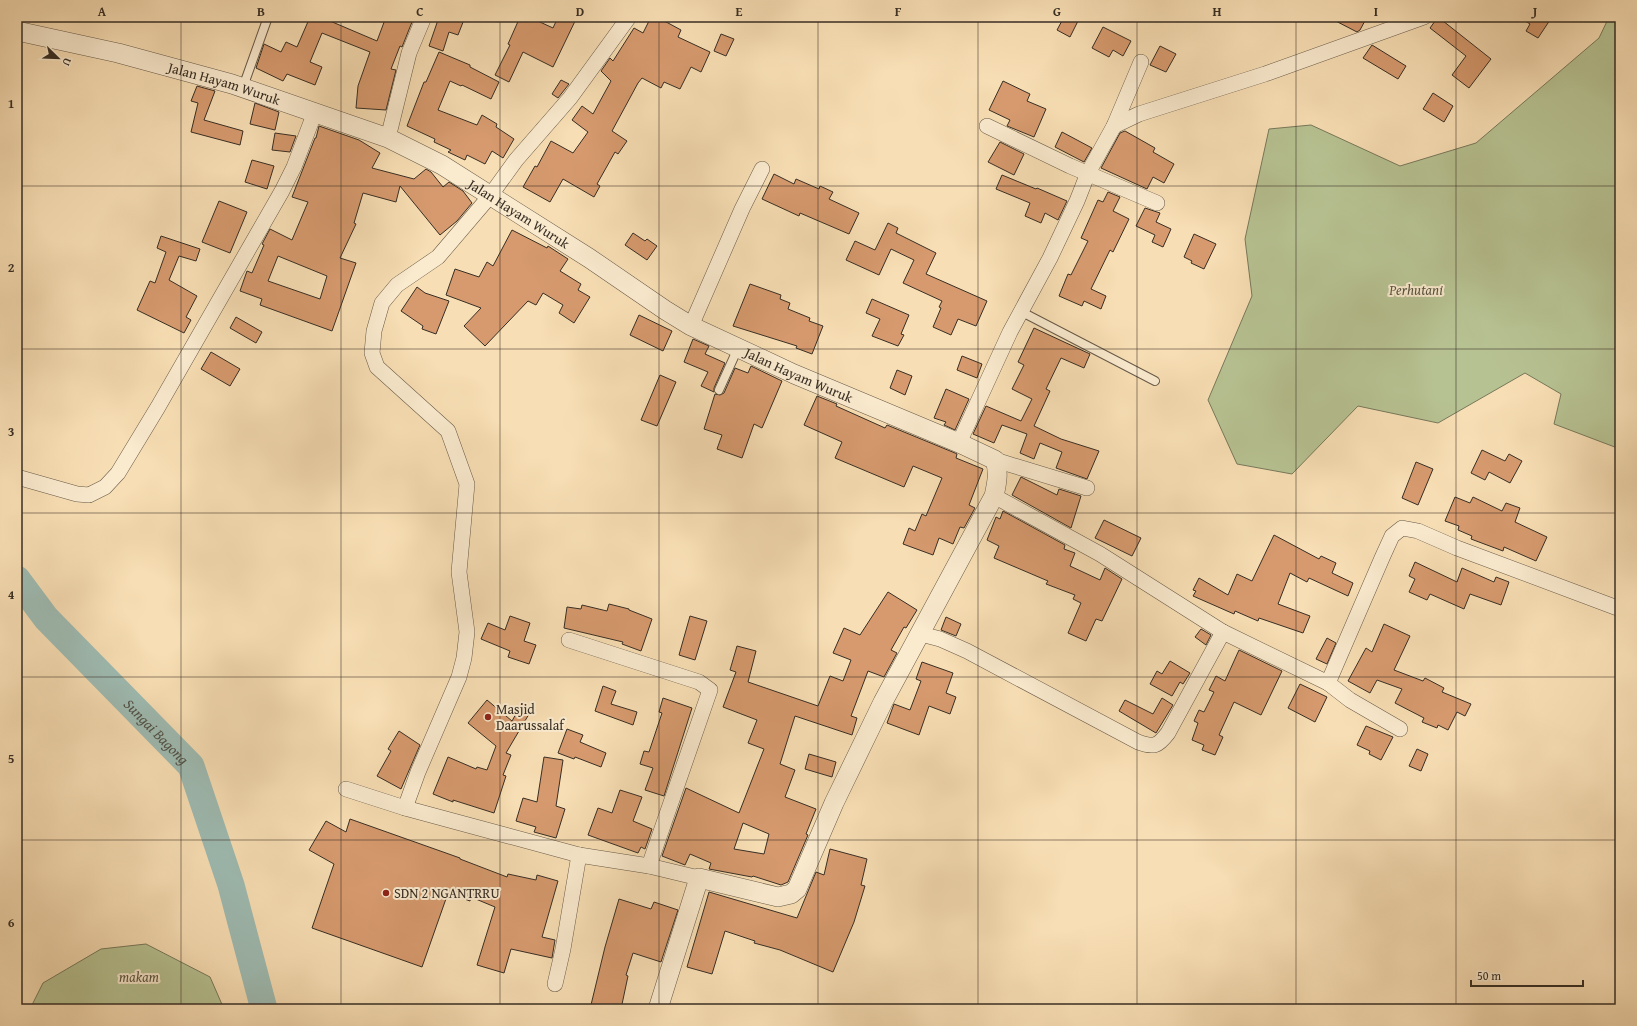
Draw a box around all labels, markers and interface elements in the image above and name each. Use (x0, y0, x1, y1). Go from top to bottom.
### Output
text: A (98, 2, 107, 21)
text: B (257, 2, 265, 21)
text: C (416, 2, 424, 21)
text: D (576, 2, 584, 21)
text: E (736, 2, 743, 21)
text: F (895, 2, 902, 21)
text: G (1053, 2, 1061, 21)
text: H (1212, 2, 1222, 21)
text: I (1374, 2, 1378, 21)
text: J (1531, 2, 1538, 21)
north arrow (38, 38, 78, 78)
text: U (58, 55, 76, 69)
street label: Jalan Hayam Wuruk (164, 57, 284, 110)
text: 1 (8, 94, 14, 113)
street label: Jalan Hayam Wuruk (463, 173, 574, 254)
text: 2 (8, 258, 15, 277)
park label: Perhutani (1388, 280, 1443, 300)
street label: Jalan Hayam Wuruk (740, 342, 857, 408)
text: 3 (8, 422, 14, 441)
text: 4 (8, 585, 15, 604)
water label: Sungai Bagong (120, 693, 194, 769)
place label: Masjid Daarussalaf (496, 699, 565, 735)
marker: Masjid Daarussalaf (483, 712, 493, 722)
text: 5 (8, 749, 15, 768)
place label: SDN 2 NGANTRRU (394, 883, 500, 903)
marker: SDN 2 NGANTRRU (381, 888, 391, 898)
text: 6 (8, 913, 15, 932)
scale bar (1471, 962, 1583, 988)
park label: makam (119, 967, 159, 987)
text: 50 m (1477, 967, 1501, 984)

